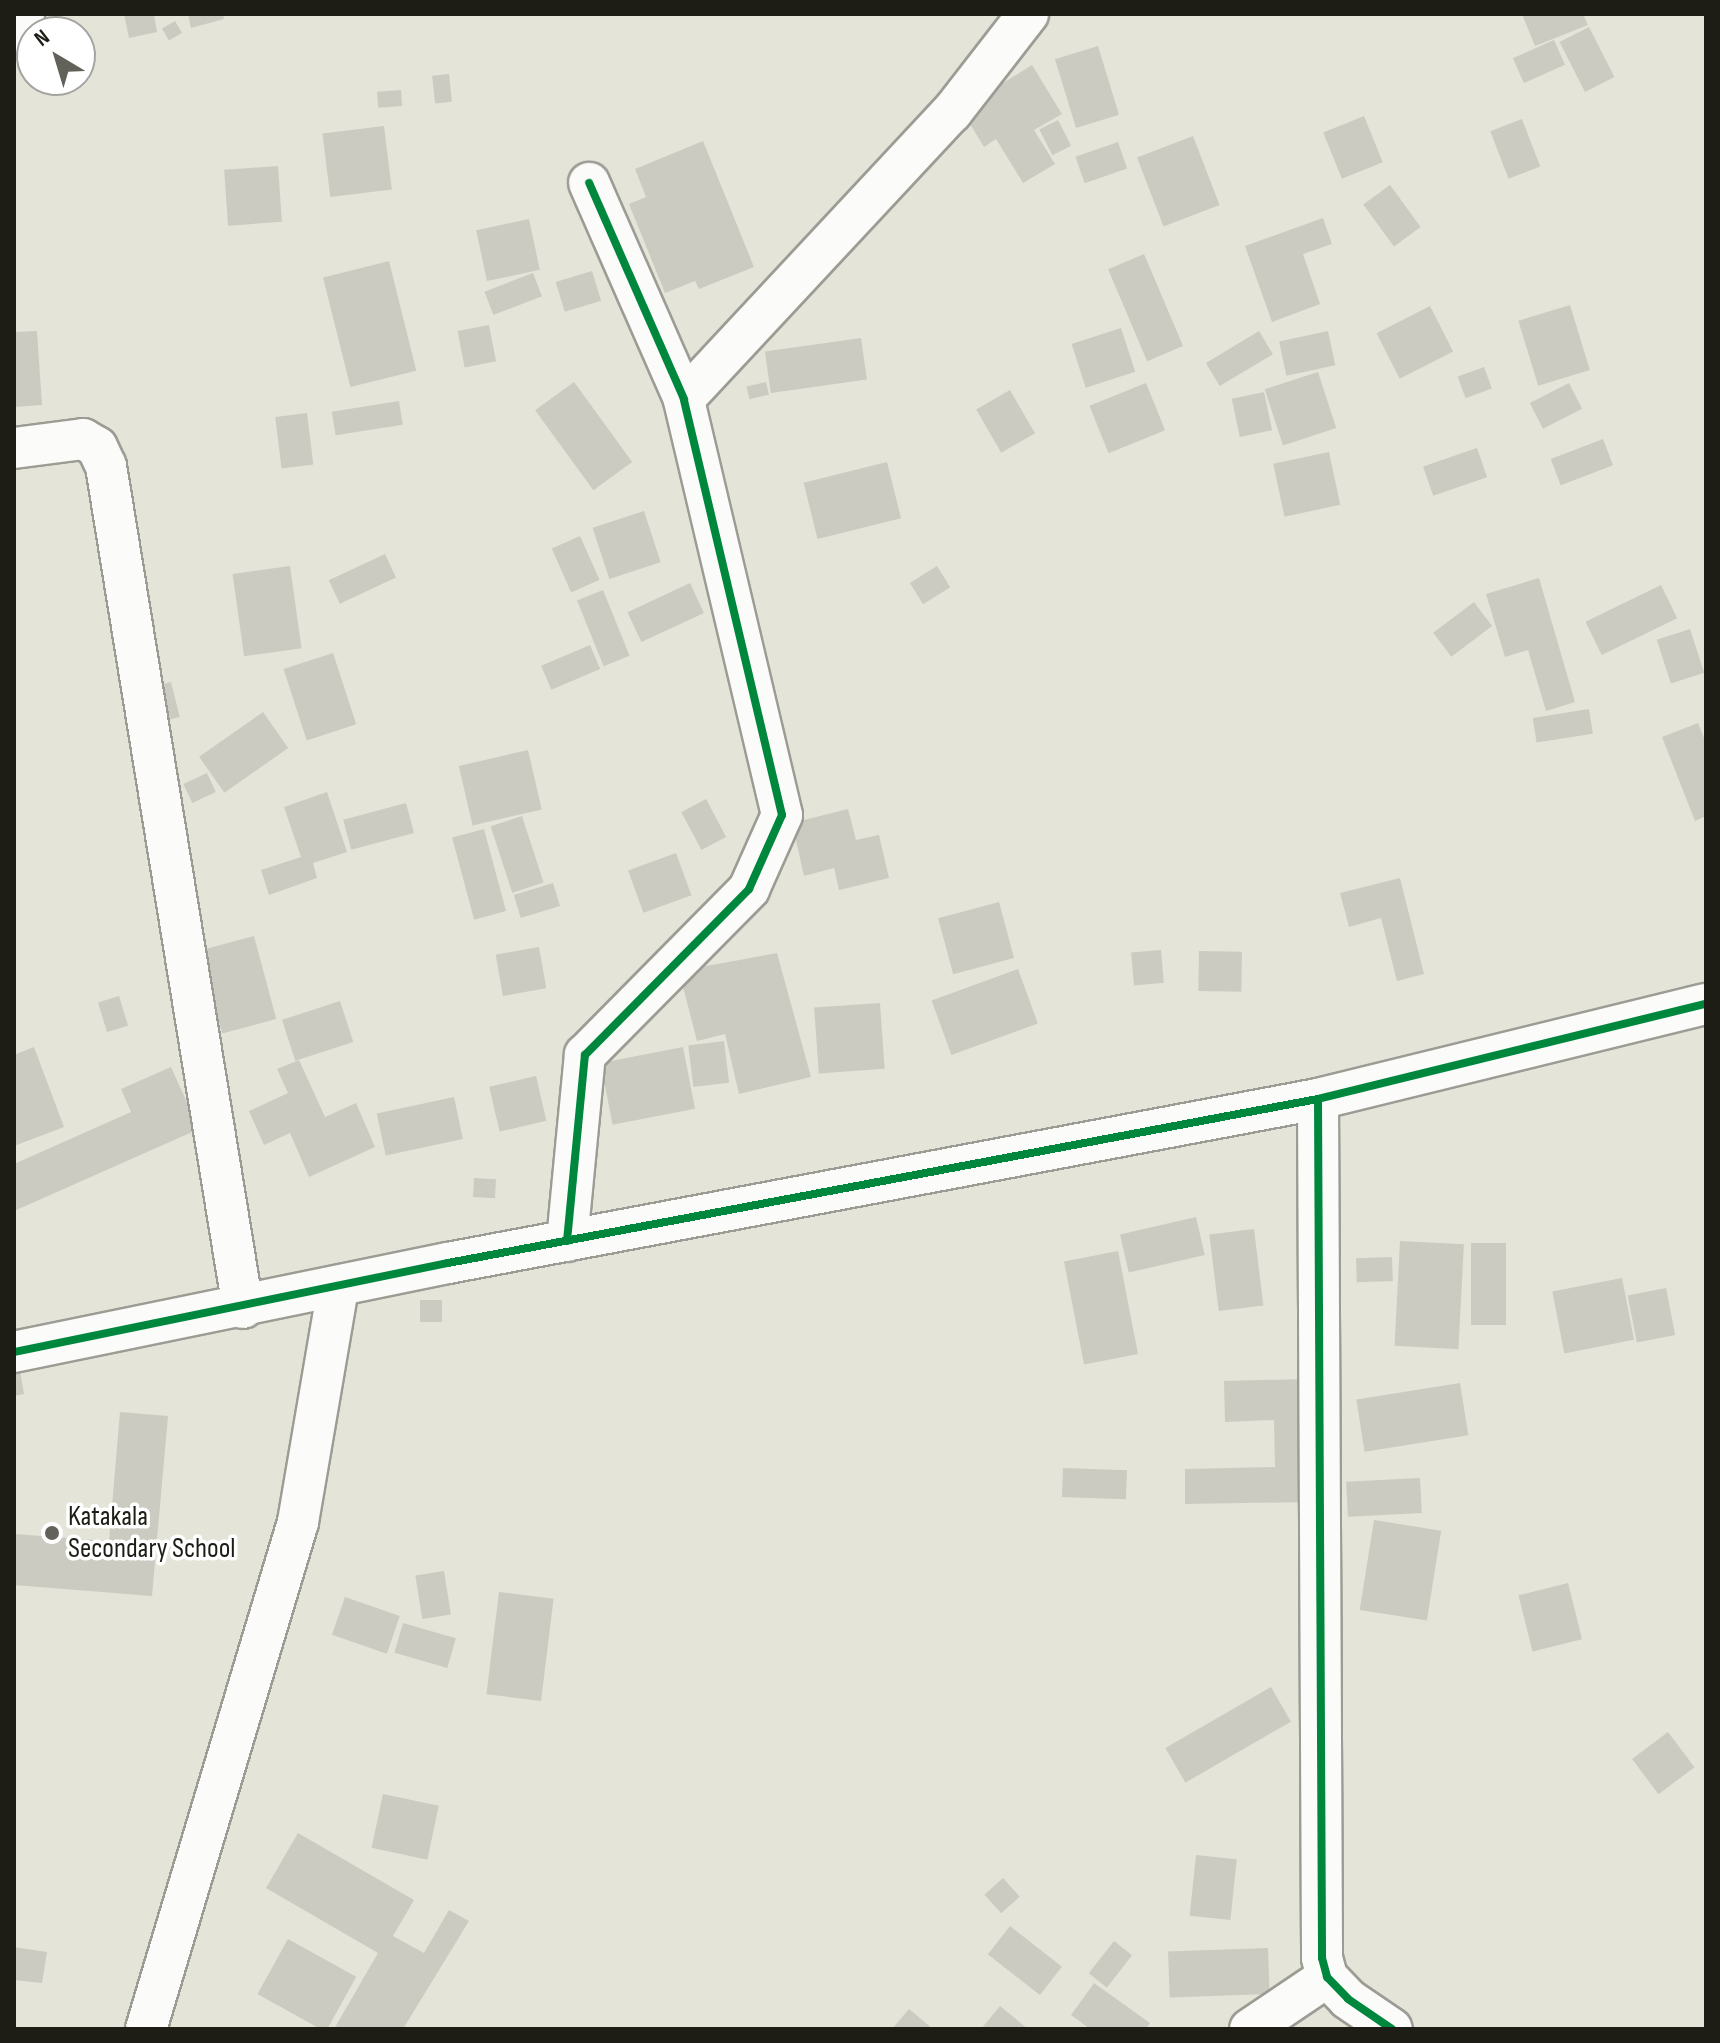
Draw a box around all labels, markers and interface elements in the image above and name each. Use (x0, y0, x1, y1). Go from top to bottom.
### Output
north arrow (16, 16, 96, 96)
text: N (29, 24, 55, 53)
place label: Katakala Secondary School (68, 1500, 236, 1566)
marker: Katakala Secondary School (43, 1524, 61, 1542)

